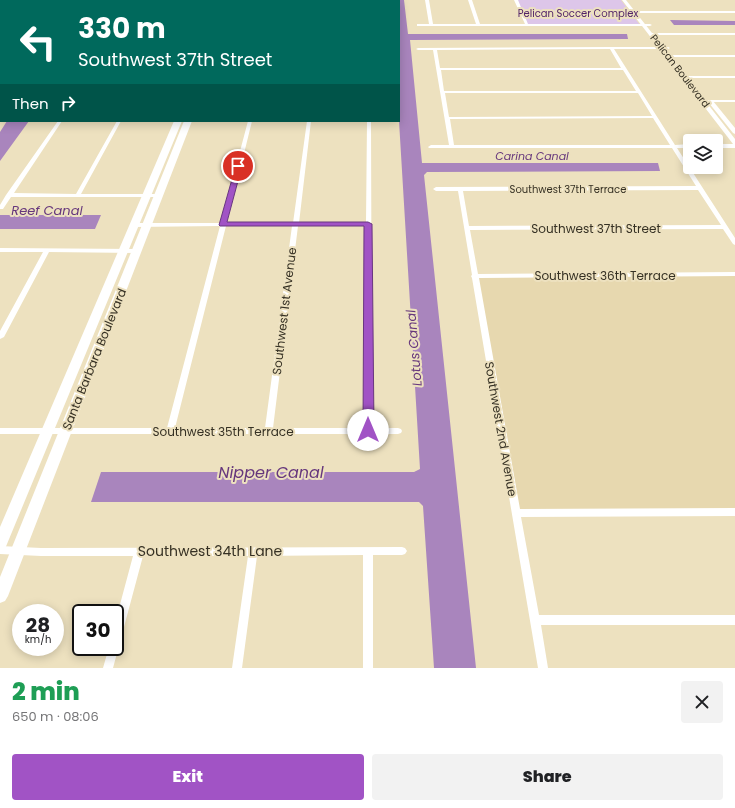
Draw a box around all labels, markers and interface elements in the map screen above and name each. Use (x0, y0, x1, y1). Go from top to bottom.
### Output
park label: Pelican Soccer Complex (518, 6, 638, 21)
text: 330 m (78, 9, 166, 48)
icon: left (12, 16, 64, 68)
street label: Pelican Boulevard (647, 31, 713, 111)
text: Southwest 37th Street (78, 47, 272, 72)
icon: right (57, 92, 79, 114)
text: Then (12, 93, 49, 114)
map controls (683, 134, 723, 174)
button: layers (683, 134, 723, 174)
water label: Carina Canal (495, 148, 569, 164)
pin (221, 149, 255, 183)
icon: arrive (227, 155, 249, 177)
street label: Southwest 37th Terrace (510, 182, 626, 197)
water label: Reef Canal (11, 201, 83, 220)
street label: Southwest 37th Street (531, 220, 661, 237)
street label: Southwest 1st Avenue (268, 246, 300, 376)
street label: Southwest 36th Terrace (534, 267, 676, 284)
street label: Santa Barbara Boulevard (58, 286, 130, 432)
water label: Lotus Canal (401, 308, 427, 387)
street label: Southwest 2nd Avenue (481, 360, 521, 498)
position arrow (347, 409, 389, 451)
street label: Southwest 35th Terrace (152, 423, 294, 440)
water label: Nipper Canal (218, 461, 324, 484)
street label: Southwest 34th Lane (138, 541, 283, 561)
speed limit sign: 30 (72, 604, 124, 656)
text: 28 (26, 611, 50, 639)
text: km/h (25, 632, 51, 647)
text: 2 min (12, 675, 80, 708)
button: close (681, 681, 723, 723)
text: 650 m · 08:06 (12, 707, 99, 726)
button: Exit (12, 754, 364, 800)
button: Share (372, 754, 723, 800)

